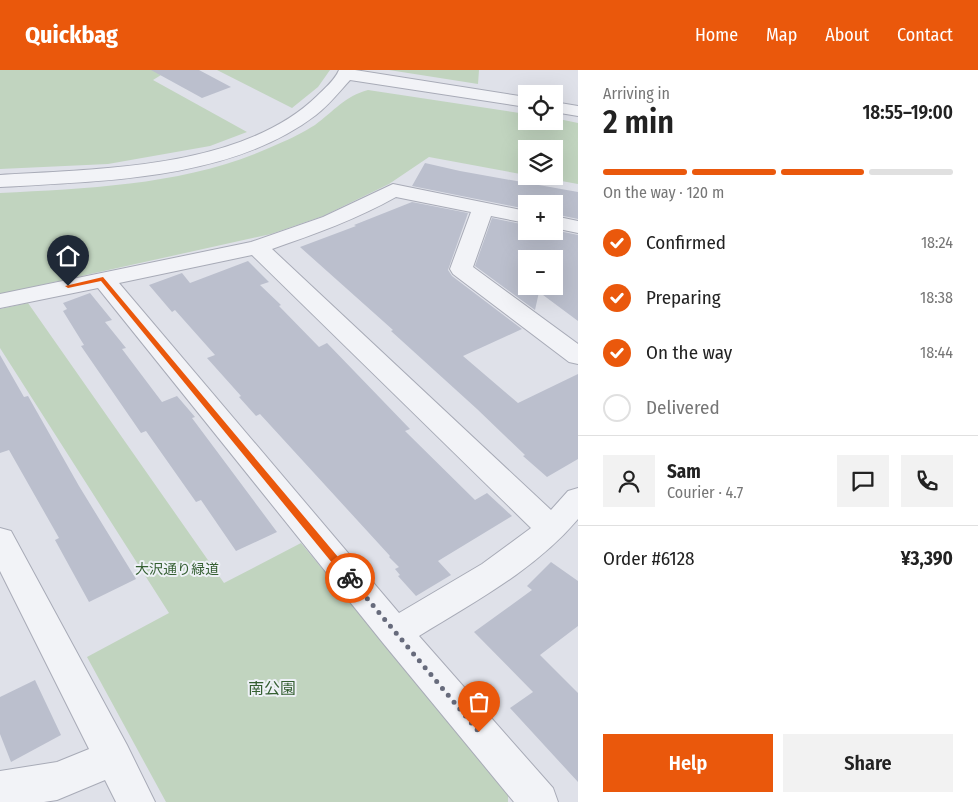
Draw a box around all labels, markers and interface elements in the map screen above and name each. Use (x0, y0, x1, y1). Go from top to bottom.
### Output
text: Quickbag (25, 21, 118, 49)
text: Home (695, 24, 738, 46)
text: Map (766, 24, 797, 46)
text: About (825, 24, 869, 46)
text: Contact (897, 24, 953, 46)
text: Arriving in (603, 84, 670, 103)
map controls (518, 85, 563, 295)
button: locate (518, 85, 563, 130)
text: 18:55–19:00 (862, 101, 953, 124)
text: 2 min (603, 103, 674, 141)
button: layers (518, 140, 563, 185)
text: On the way · 120 m (603, 183, 724, 202)
button: + (518, 195, 563, 240)
icon: check (603, 229, 631, 257)
text: Confirmed (646, 231, 726, 254)
text: 18:24 (921, 233, 953, 252)
pin (47, 235, 89, 286)
icon: home (54, 242, 82, 270)
button: − (518, 250, 563, 295)
icon: check (603, 284, 631, 312)
text: Preparing (646, 286, 721, 309)
text: 18:38 (920, 288, 953, 307)
icon: check (603, 339, 631, 367)
text: On the way (646, 341, 732, 364)
text: 18:44 (920, 343, 953, 362)
text: Delivered (646, 396, 720, 419)
button: person (603, 455, 655, 507)
button: chat (837, 455, 889, 507)
button: phone (901, 455, 953, 507)
text: Sam (667, 460, 701, 483)
text: Courier · 4.7 (667, 483, 743, 502)
text: Order #6128 (603, 547, 695, 570)
text: ¥3,390 (901, 547, 953, 570)
courier (325, 553, 375, 603)
park label: 大沢通り緑道 (135, 561, 219, 578)
icon: bike (336, 564, 364, 592)
park label: 南公園 (248, 679, 296, 698)
pin (458, 681, 500, 732)
icon: bag (465, 688, 493, 716)
button: Help (603, 734, 773, 792)
button: Share (783, 734, 953, 792)

